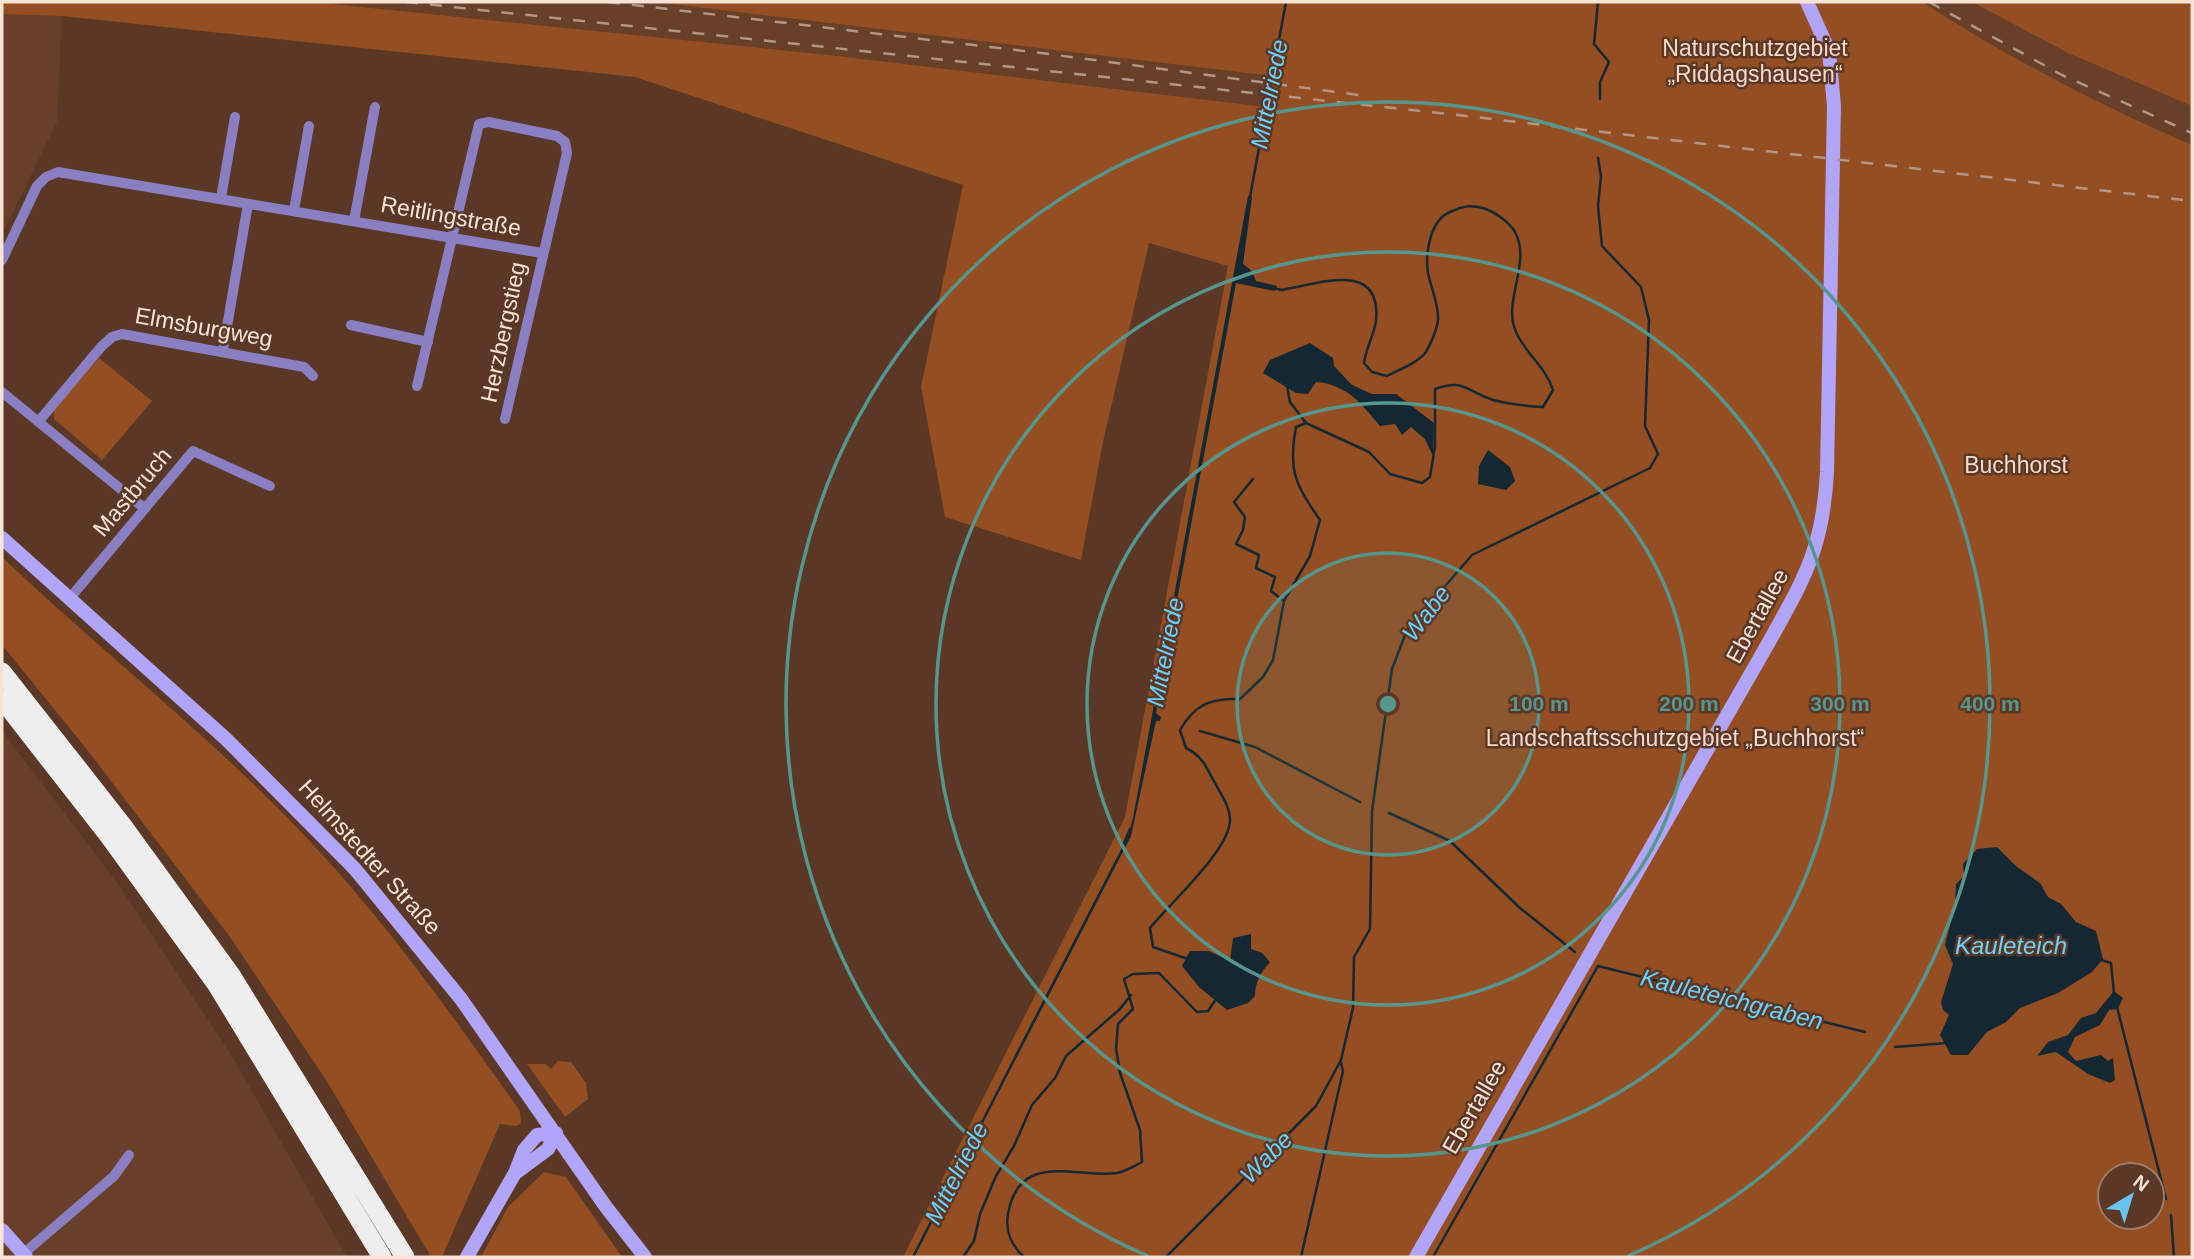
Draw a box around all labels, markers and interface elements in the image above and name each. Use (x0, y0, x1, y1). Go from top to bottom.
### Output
park label: Naturschutzgebiet „Riddagshausen“ (1662, 35, 1848, 87)
water label: Mittelriede (1245, 37, 1293, 151)
street label: Reitlingstraße (379, 191, 523, 241)
street label: Herzbergstieg (475, 259, 531, 405)
street label: Elmsburgweg (133, 302, 275, 352)
street label: Mastbruch (88, 443, 176, 541)
park label: Buchhorst (1964, 452, 2068, 478)
street label: Ebertallee (1721, 564, 1793, 668)
water label: Wabe (1396, 580, 1456, 646)
water label: Mittelriede (1141, 595, 1189, 709)
centre of rings (1376, 692, 1400, 716)
text: 100 m (1509, 692, 1569, 715)
text: 200 m (1659, 692, 1719, 715)
text: 300 m (1810, 692, 1870, 715)
text: 400 m (1960, 692, 2020, 715)
park label: Landschaftsschutzgebiet „Buchhorst“ (1486, 725, 1864, 751)
street label: Helmstedter Straße (294, 774, 446, 940)
water label: Kauleteich (1955, 932, 2067, 959)
water label: Kauleteichgraben (1638, 963, 1826, 1035)
street label: Ebertallee (1437, 1056, 1511, 1158)
water label: Mittelriede (919, 1118, 993, 1228)
water label: Wabe (1234, 1125, 1298, 1189)
north arrow (2096, 1161, 2166, 1231)
text: N (2129, 1170, 2153, 1195)

